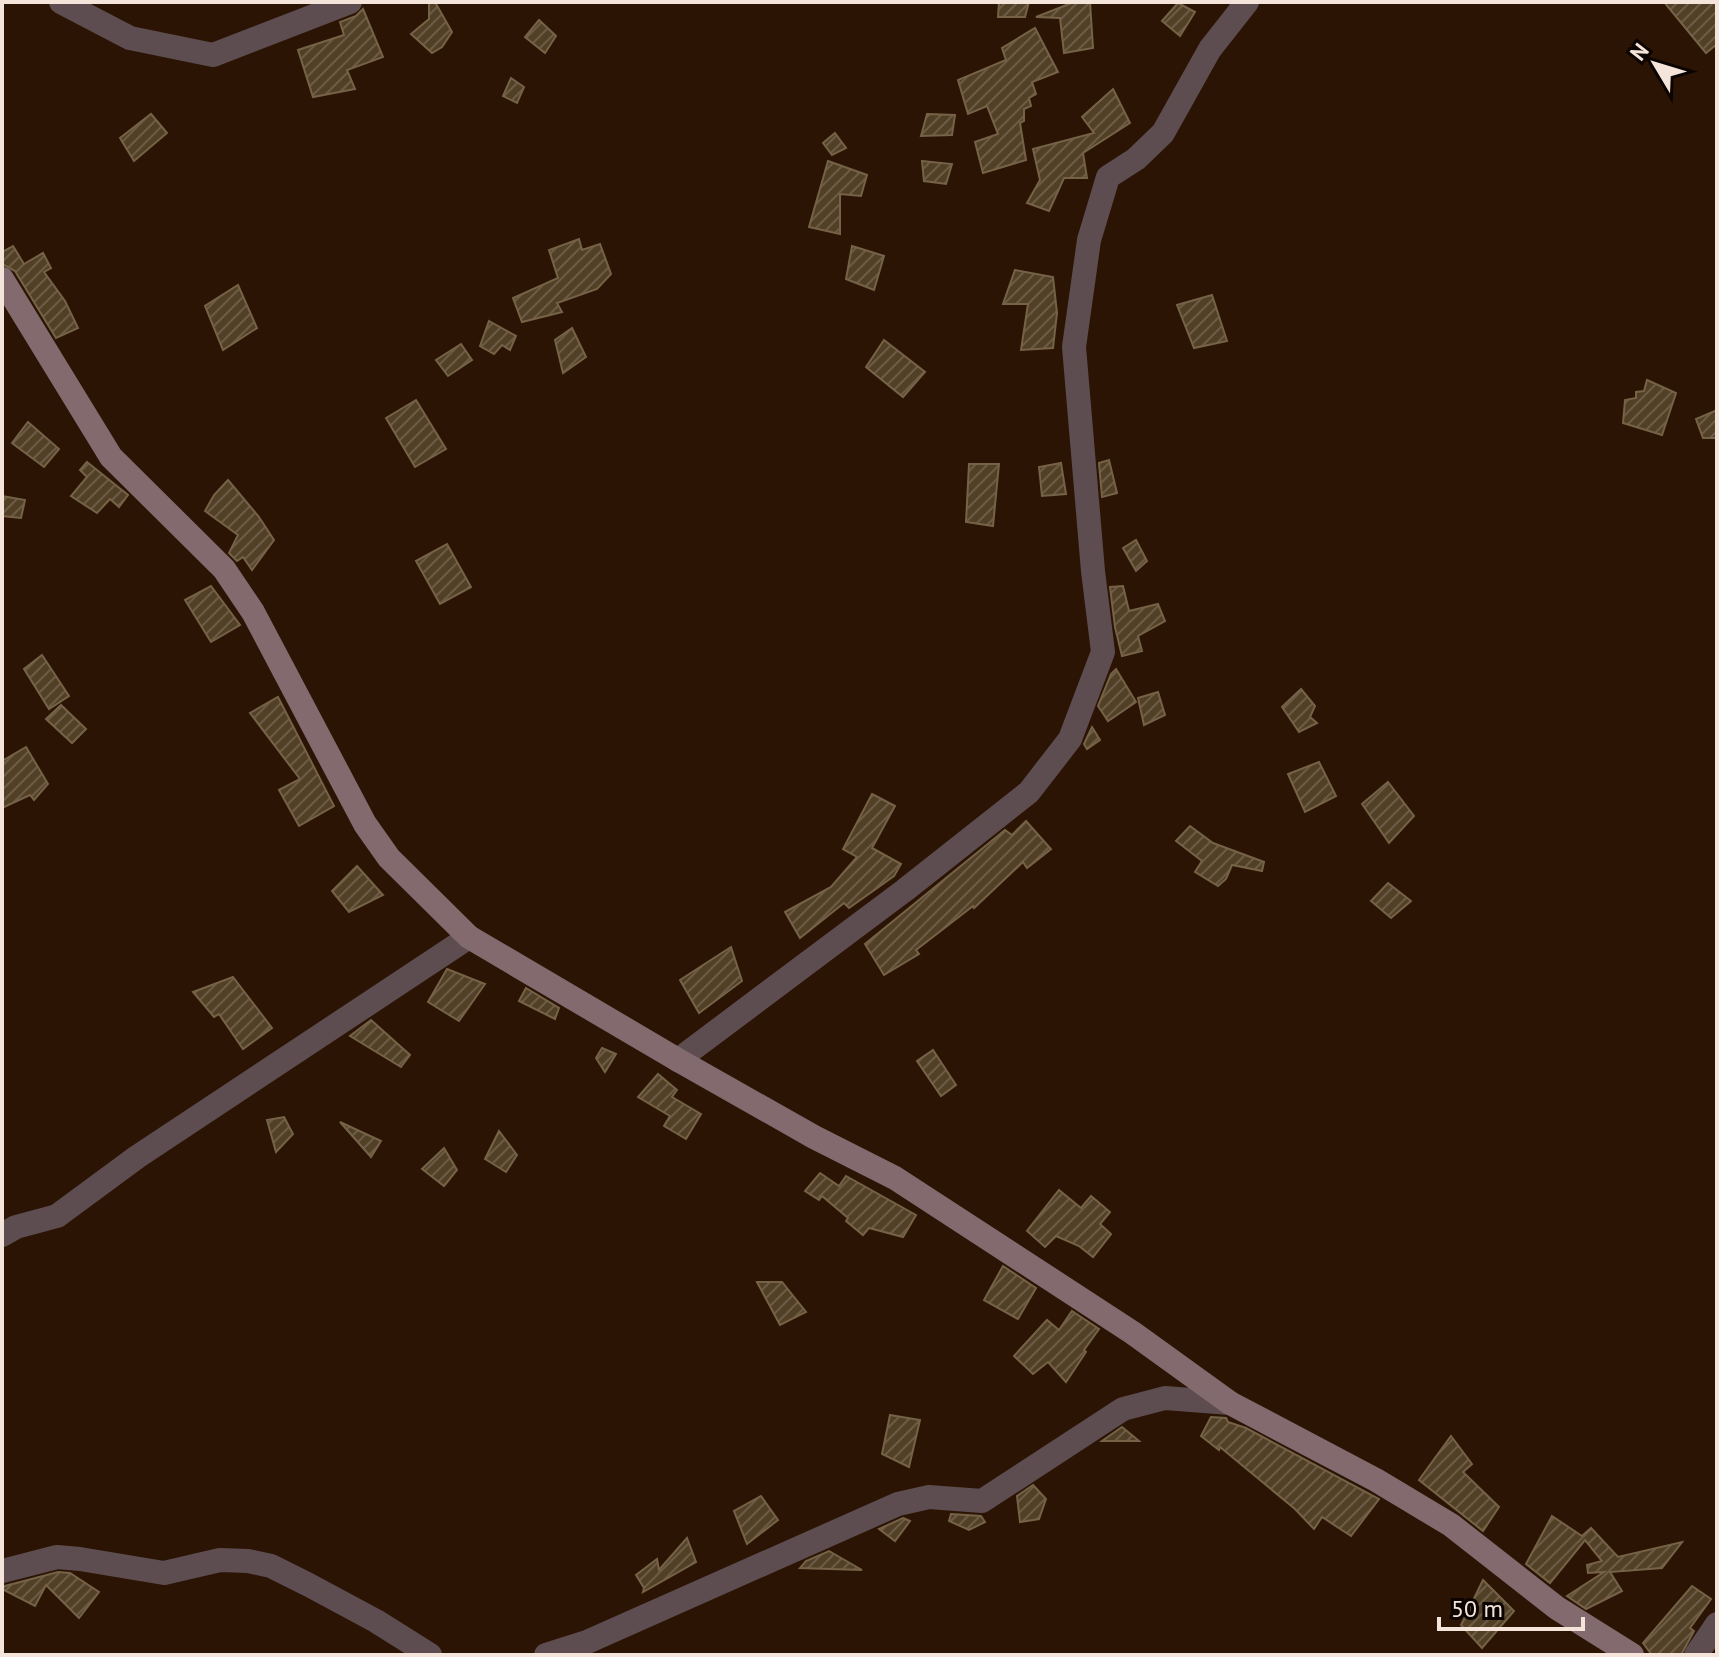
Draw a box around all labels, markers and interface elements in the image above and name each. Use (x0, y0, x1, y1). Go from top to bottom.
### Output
north arrow (1615, 24, 1695, 104)
text: N (1624, 37, 1655, 66)
scale bar (1439, 1581, 1583, 1631)
text: 50 m (1451, 1593, 1503, 1624)

